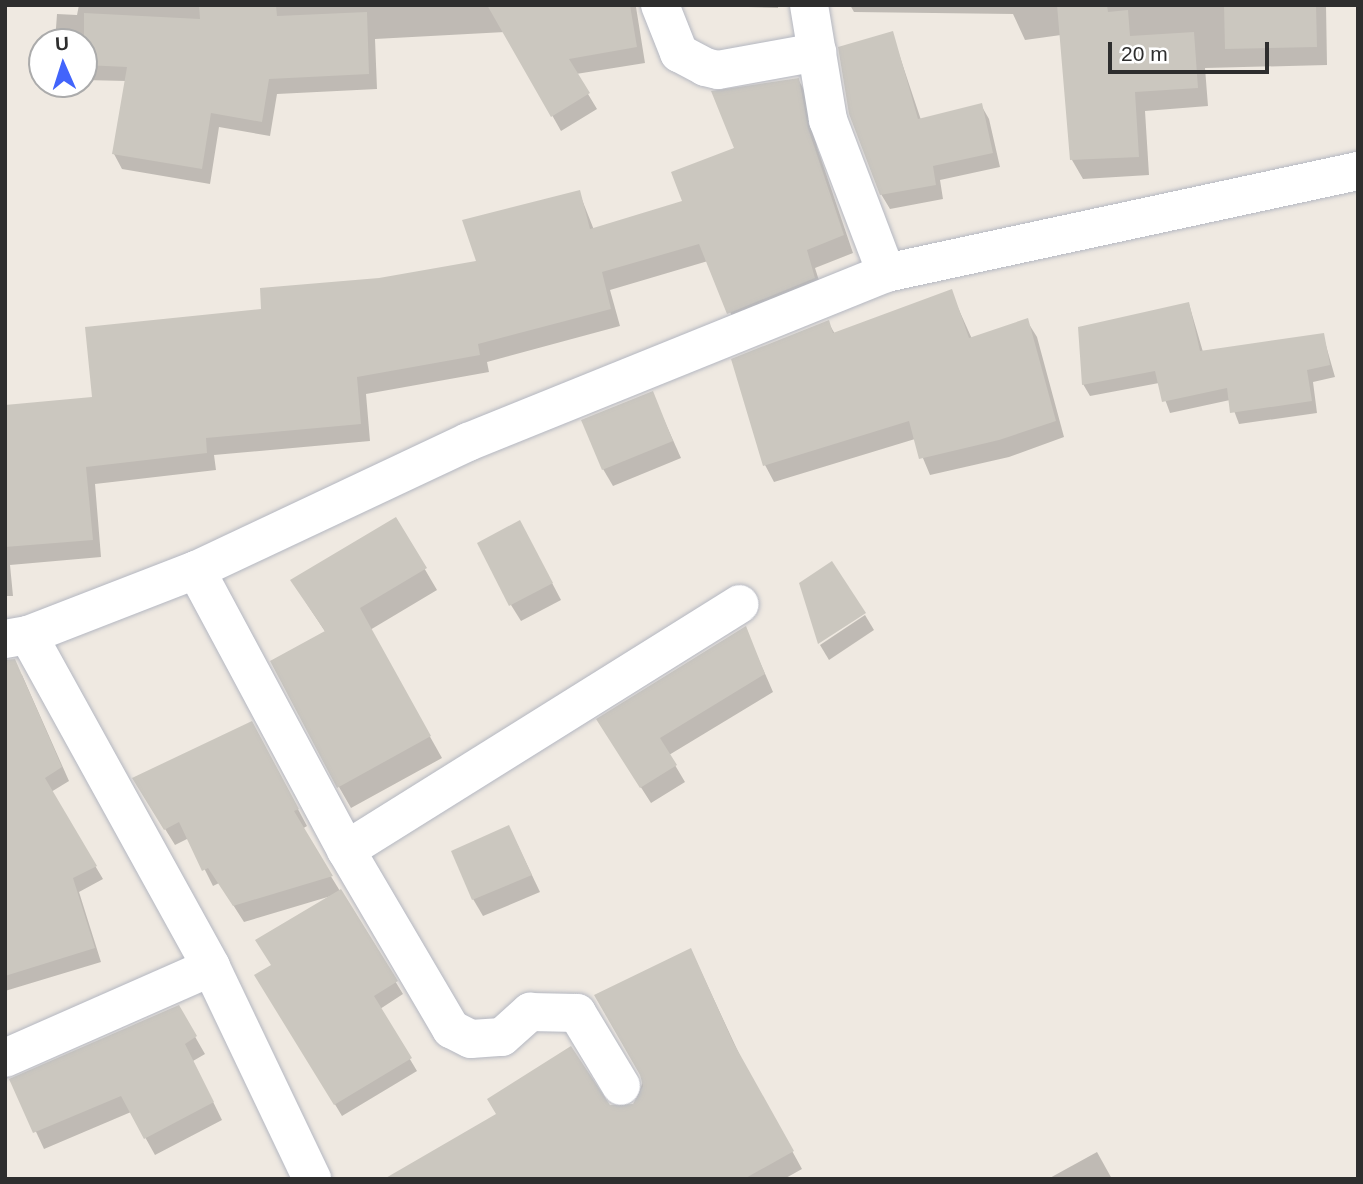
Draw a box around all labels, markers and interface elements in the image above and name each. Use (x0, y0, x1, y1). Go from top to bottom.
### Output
north arrow (28, 28, 98, 98)
scale bar (1111, 28, 1272, 72)
text: U (55, 33, 69, 54)
text: 20 m (1121, 42, 1168, 65)

